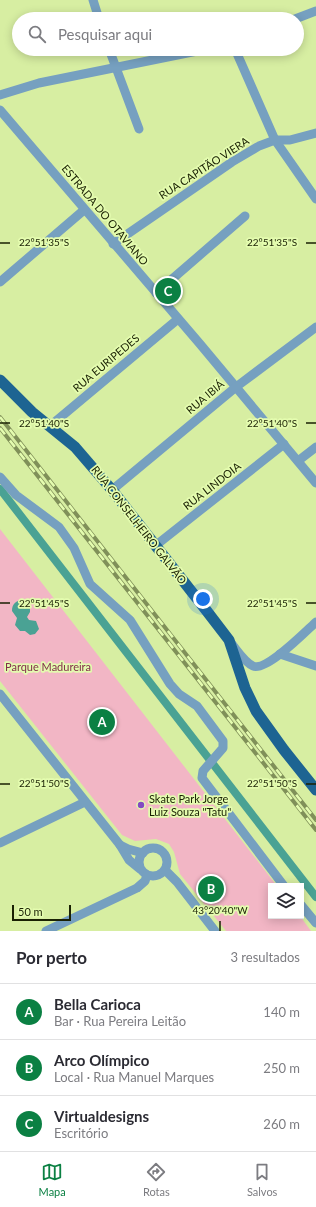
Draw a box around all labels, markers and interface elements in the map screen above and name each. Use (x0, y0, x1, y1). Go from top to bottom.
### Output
search box (12, 12, 304, 56)
icon: search (26, 23, 48, 45)
text: Pesquisar aqui (58, 25, 152, 43)
street label: RUA CAPITÃO VIERA (156, 133, 252, 202)
street label: ESTRADA DO OTAVIANO (59, 162, 151, 268)
text: 22°51'35"S (19, 236, 69, 248)
text: 22°51'35"S (247, 236, 297, 248)
pin: C (155, 276, 181, 306)
street label: RUA EURIPEDES (70, 331, 142, 394)
street label: RUA IBIÁ (183, 377, 227, 416)
text: 22°51'40"S (19, 417, 69, 429)
text: 22°51'40"S (247, 417, 297, 429)
street label: RUA LINDOIA (180, 459, 244, 512)
street label: RUA CONSELHEIRO GALVÃO (89, 463, 190, 586)
your location (193, 589, 213, 609)
text: 22°51'45"S (19, 597, 69, 609)
text: 22°51'45"S (247, 597, 297, 609)
park label: Parque Madureira (5, 660, 91, 673)
pin: A (89, 707, 115, 737)
text: 22°51'50"S (19, 777, 69, 789)
text: 22°51'50"S (247, 777, 297, 789)
place label: Skate Park Jorge Luiz Souza "Tatu" (149, 792, 231, 818)
marker: Skate Park Jorge Luiz Souza "Tatu" (136, 800, 146, 810)
pin: B (198, 874, 224, 904)
map controls (268, 883, 304, 919)
button: layers (268, 883, 304, 919)
scale bar (12, 903, 71, 922)
text: 43°20'40"W (192, 904, 248, 916)
text: 50 m (18, 905, 43, 918)
text: Por perto (16, 947, 87, 968)
text: 3 resultados (230, 949, 300, 965)
text: Bella Carioca (54, 995, 141, 1013)
text: A (24, 1004, 34, 1020)
text: 140 m (263, 1004, 300, 1020)
text: Bar · Rua Pereira Leitão (54, 1013, 186, 1029)
text: Arco Olímpico (54, 1051, 149, 1069)
text: B (25, 1060, 33, 1076)
text: 250 m (263, 1060, 300, 1076)
text: Local · Rua Manuel Marques (54, 1069, 214, 1085)
text: Virtualdesigns (54, 1107, 149, 1125)
text: C (25, 1116, 33, 1132)
text: 260 m (263, 1116, 300, 1132)
text: Escritório (54, 1125, 108, 1141)
tab: Mapa (39, 1161, 66, 1198)
tab: Rotas (143, 1161, 170, 1198)
tab: Salvos (247, 1161, 277, 1198)

